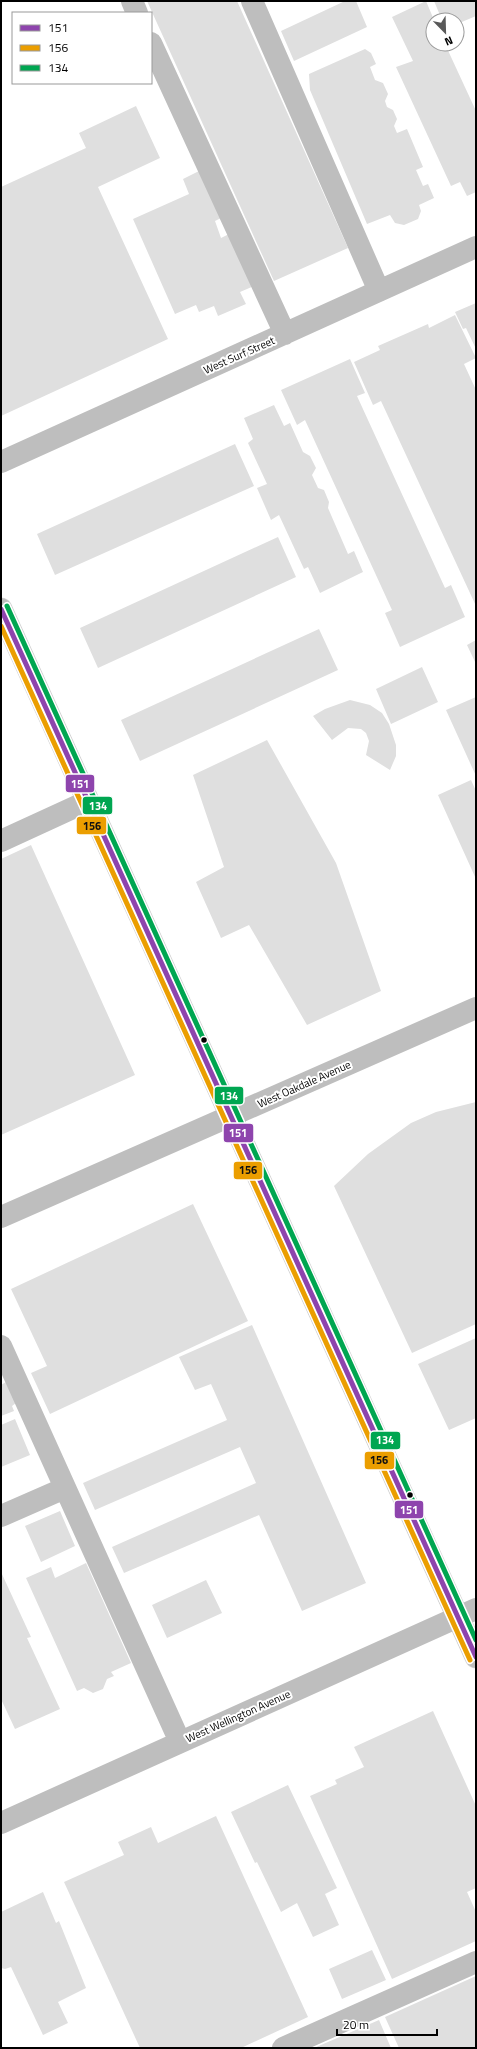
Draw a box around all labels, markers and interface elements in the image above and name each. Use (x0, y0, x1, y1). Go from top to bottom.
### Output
legend (12, 12, 152, 84)
north arrow (425, 12, 465, 52)
text: 151 (48, 18, 68, 37)
text: N (442, 32, 456, 50)
text: 156 (48, 38, 68, 57)
text: 134 (48, 58, 68, 77)
street label: West Surf Street (201, 332, 277, 378)
line badge: 151 (65, 774, 95, 793)
text: 151 (71, 776, 89, 792)
line badge: 134 (82, 796, 113, 815)
text: 134 (89, 798, 107, 814)
line badge: 156 (76, 816, 107, 835)
text: 156 (83, 818, 101, 834)
unlabelled marker (199, 1035, 209, 1045)
street label: West Oakdale Avenue (255, 1056, 354, 1112)
line badge: 134 (214, 1086, 244, 1105)
text: 134 (220, 1088, 238, 1104)
line badge: 151 (223, 1123, 254, 1143)
text: 151 (229, 1125, 247, 1141)
line badge: 156 (233, 1161, 263, 1180)
text: 156 (239, 1162, 257, 1178)
line badge: 134 (370, 1431, 401, 1450)
text: 134 (376, 1432, 394, 1448)
line badge: 156 (364, 1451, 395, 1470)
text: 156 (370, 1452, 388, 1468)
unlabelled marker (405, 1490, 415, 1500)
line badge: 151 (394, 1500, 424, 1519)
text: 151 (400, 1502, 418, 1518)
street label: West Wellington Avenue (183, 1686, 293, 1746)
scale bar (337, 2011, 437, 2037)
text: 20 m (343, 2015, 369, 2034)

